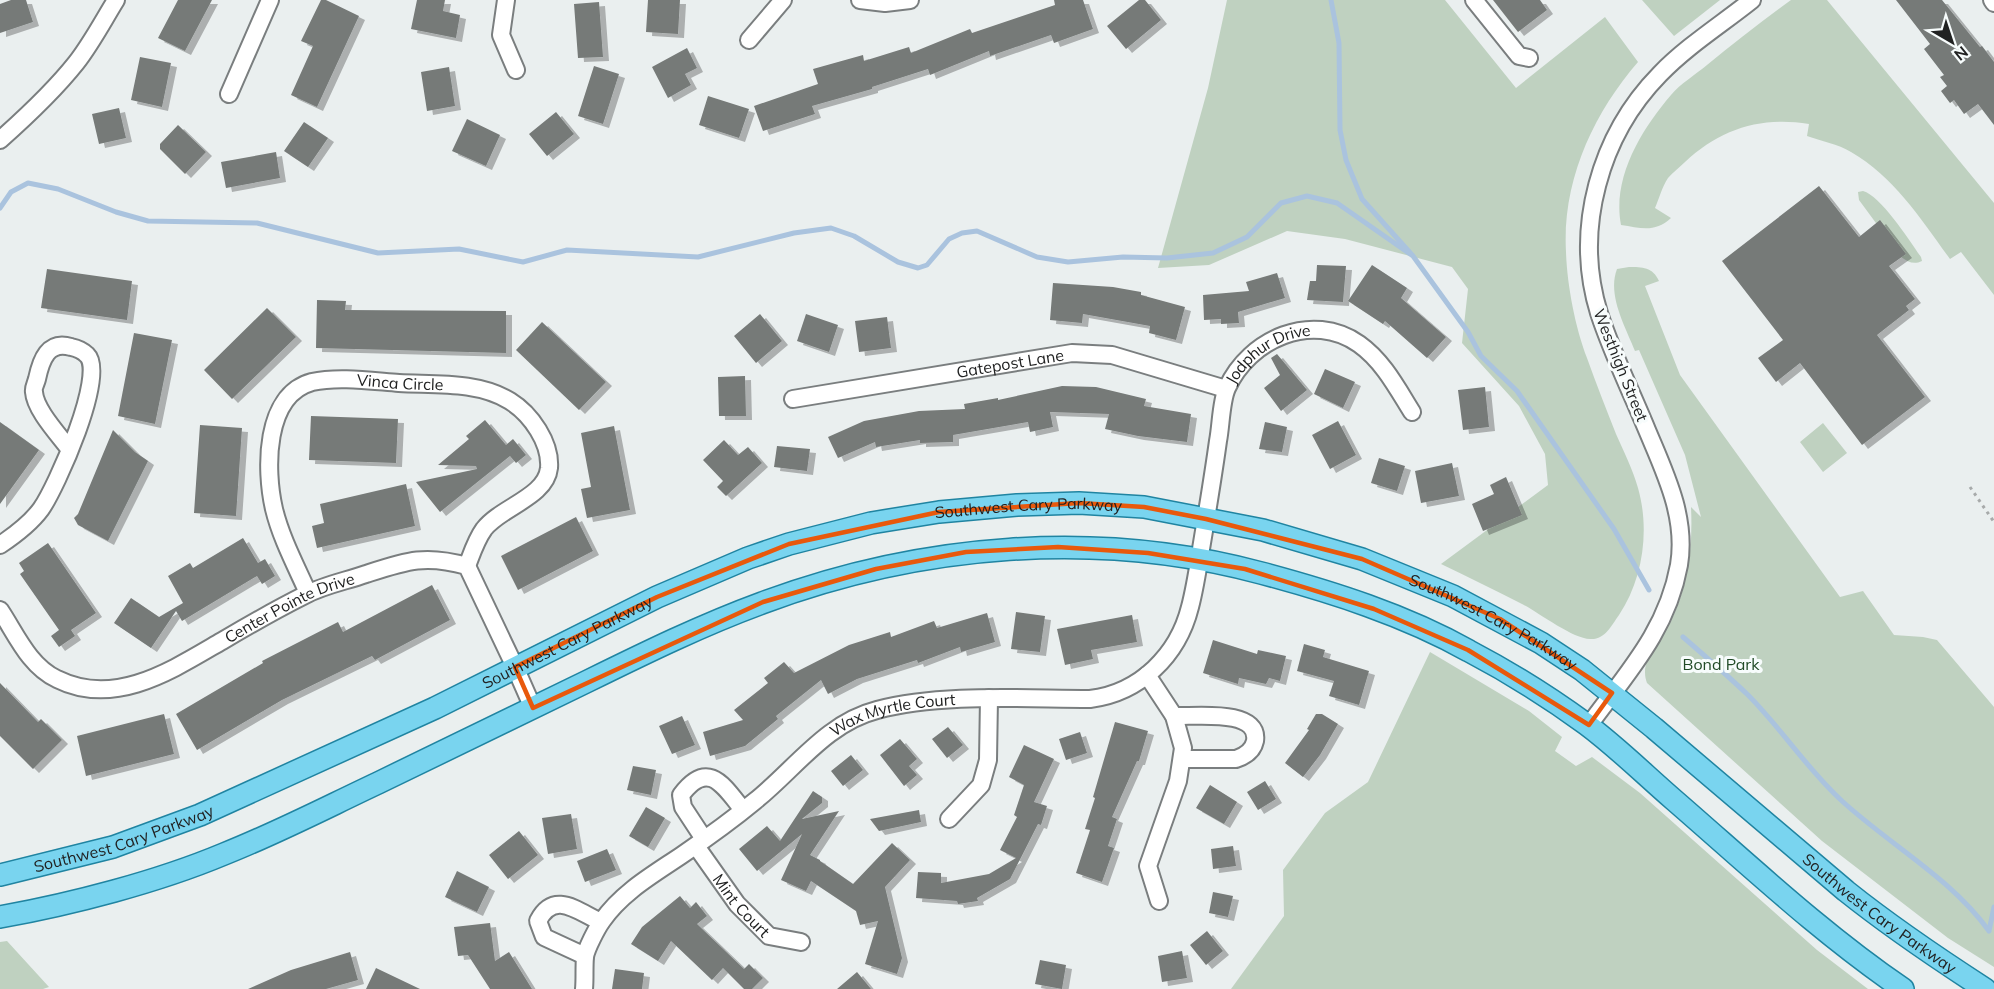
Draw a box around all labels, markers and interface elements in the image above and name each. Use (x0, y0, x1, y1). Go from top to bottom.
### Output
north arrow (1922, 12, 1982, 72)
text: N (1950, 42, 1972, 65)
street label: Westhigh Street (1589, 306, 1653, 425)
street label: Jodphur Drive (1221, 320, 1311, 388)
street label: Gatepost Lane (955, 345, 1065, 382)
street label: Vinca Circle (356, 370, 444, 394)
street label: Southwest Cary Parkway (934, 493, 1123, 522)
street label: Center Pointe Drive (221, 568, 357, 647)
street label: Southwest Cary Parkway (1406, 569, 1582, 675)
street label: Southwest Cary Parkway (479, 591, 656, 693)
park label: Bond Park (1683, 654, 1760, 674)
street label: Wax Myrtle Court (826, 689, 956, 741)
street label: Southwest Cary Parkway (32, 800, 217, 876)
street label: Southwest Cary Parkway (1799, 849, 1961, 978)
street label: Mint Court (709, 870, 775, 942)

